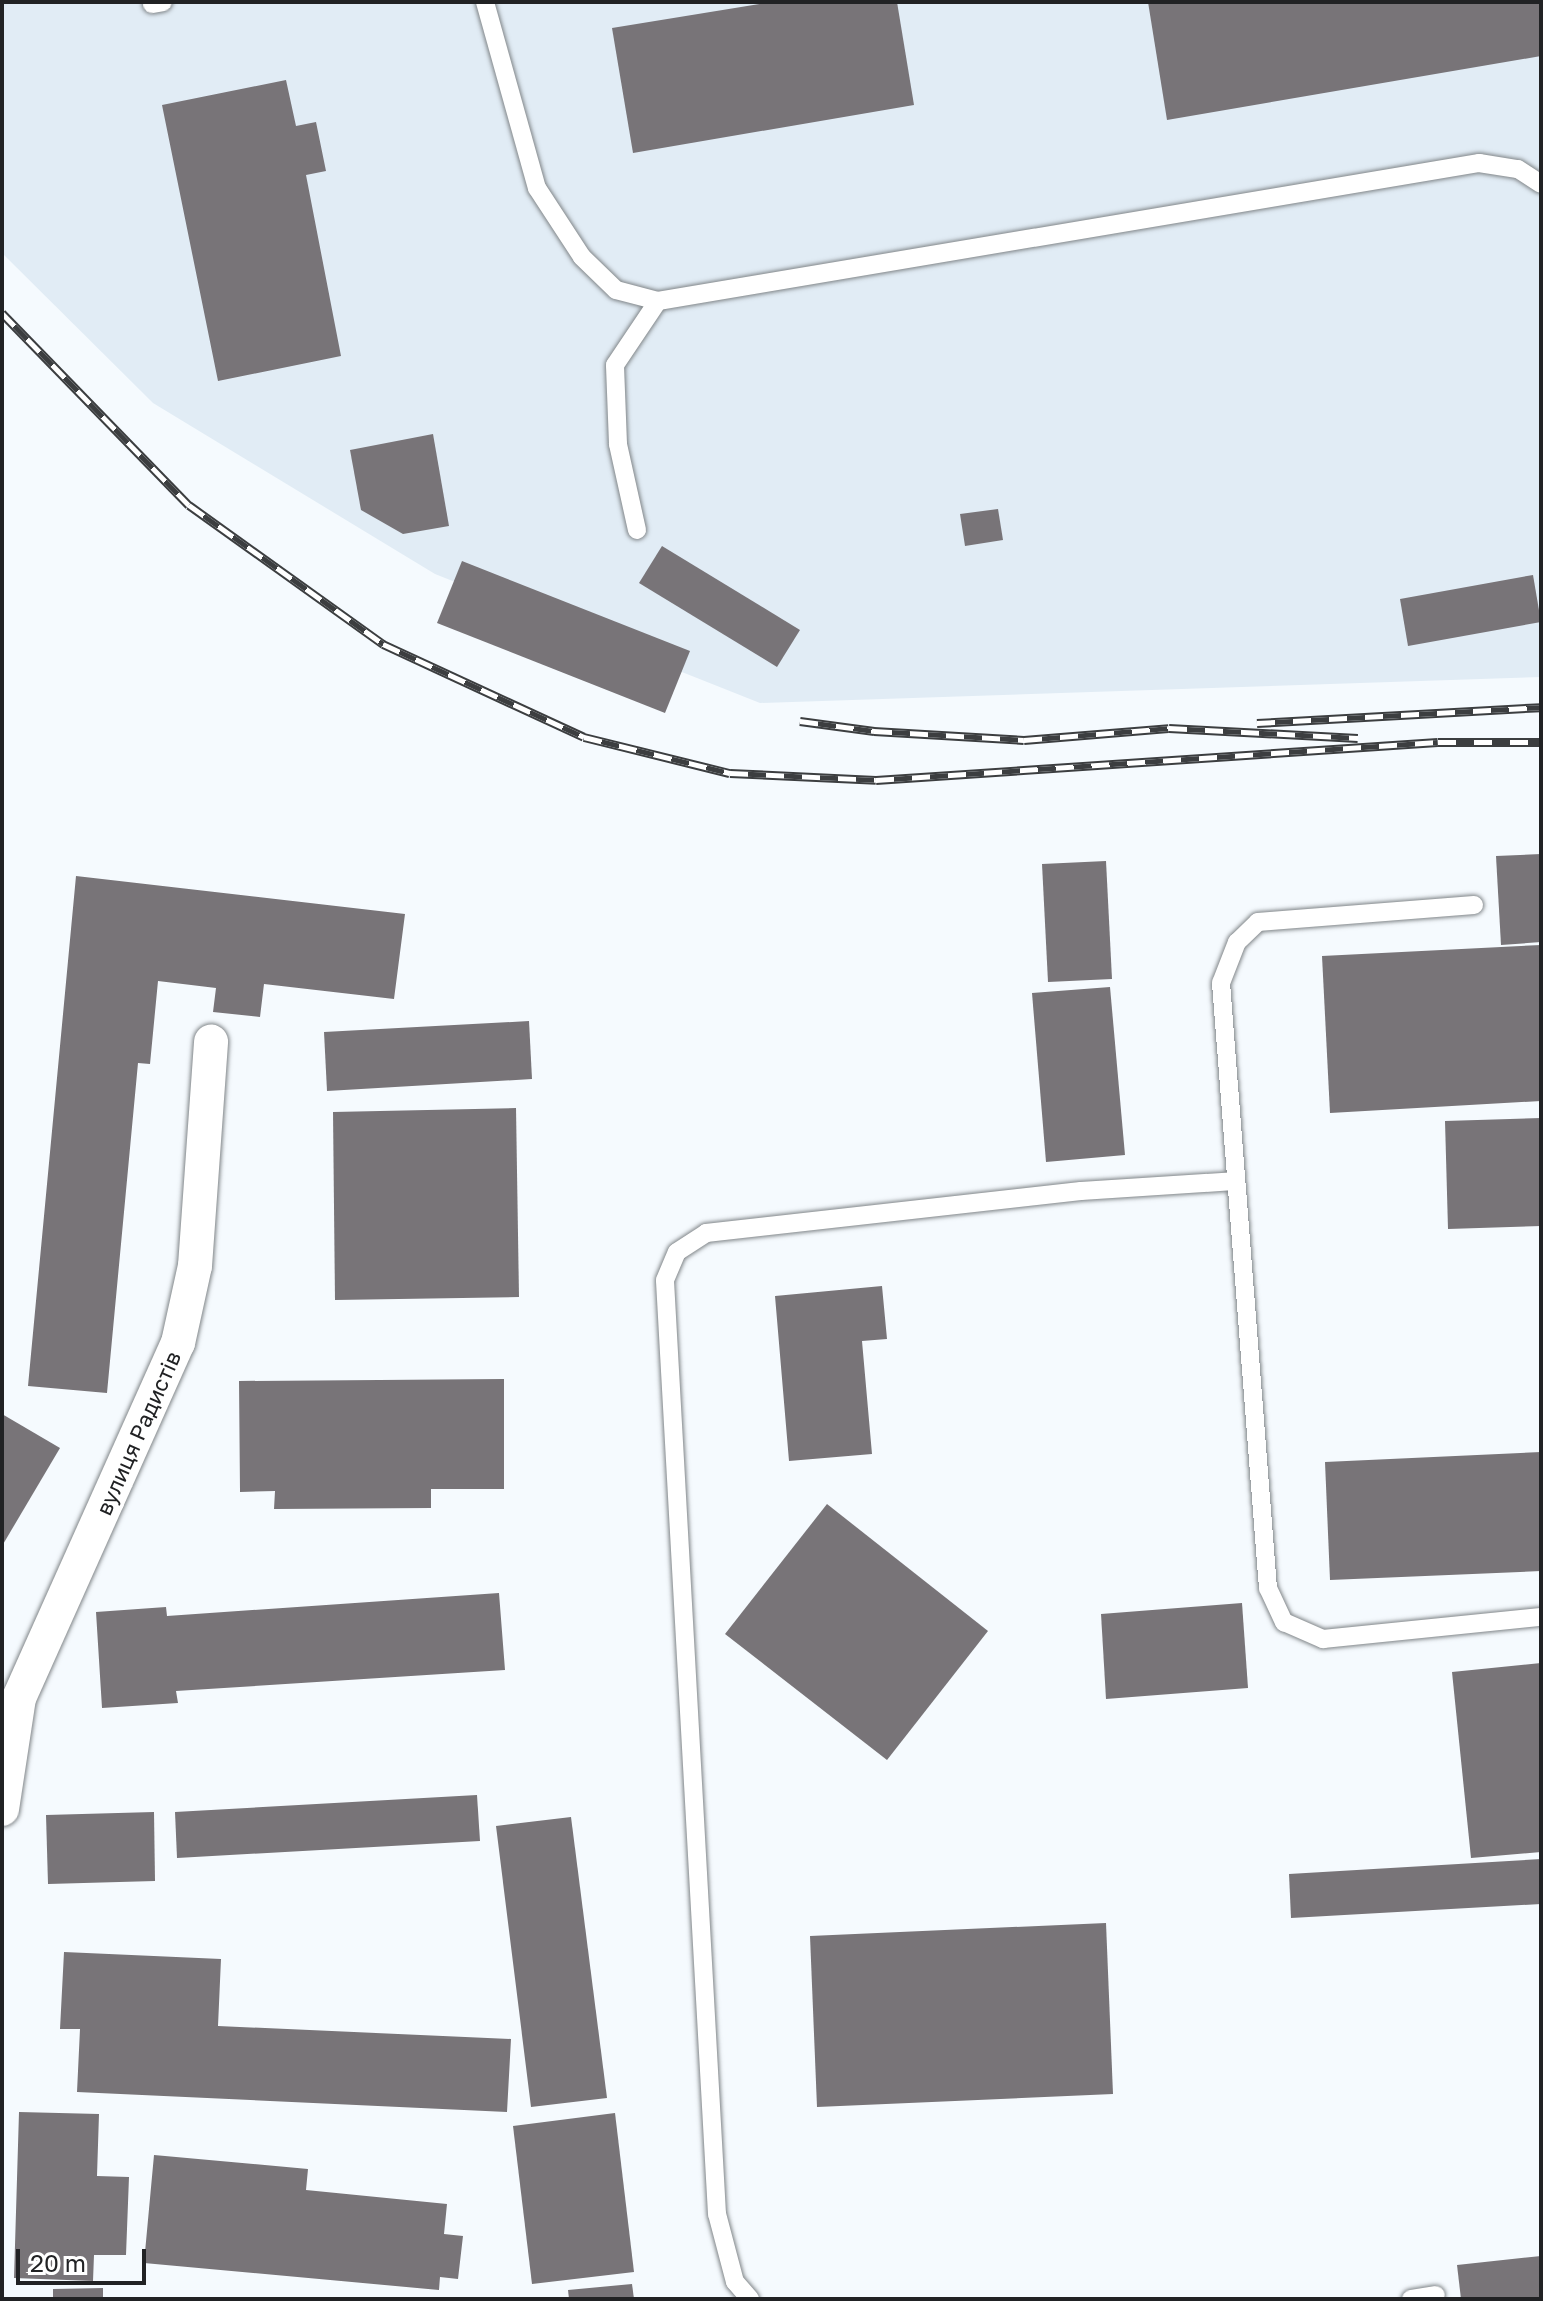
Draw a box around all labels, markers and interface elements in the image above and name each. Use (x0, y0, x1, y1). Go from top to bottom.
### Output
street label: вулиця Радистів (90, 1347, 186, 1519)
scale bar (20, 2233, 150, 2283)
text: 20 m (30, 2248, 86, 2277)

